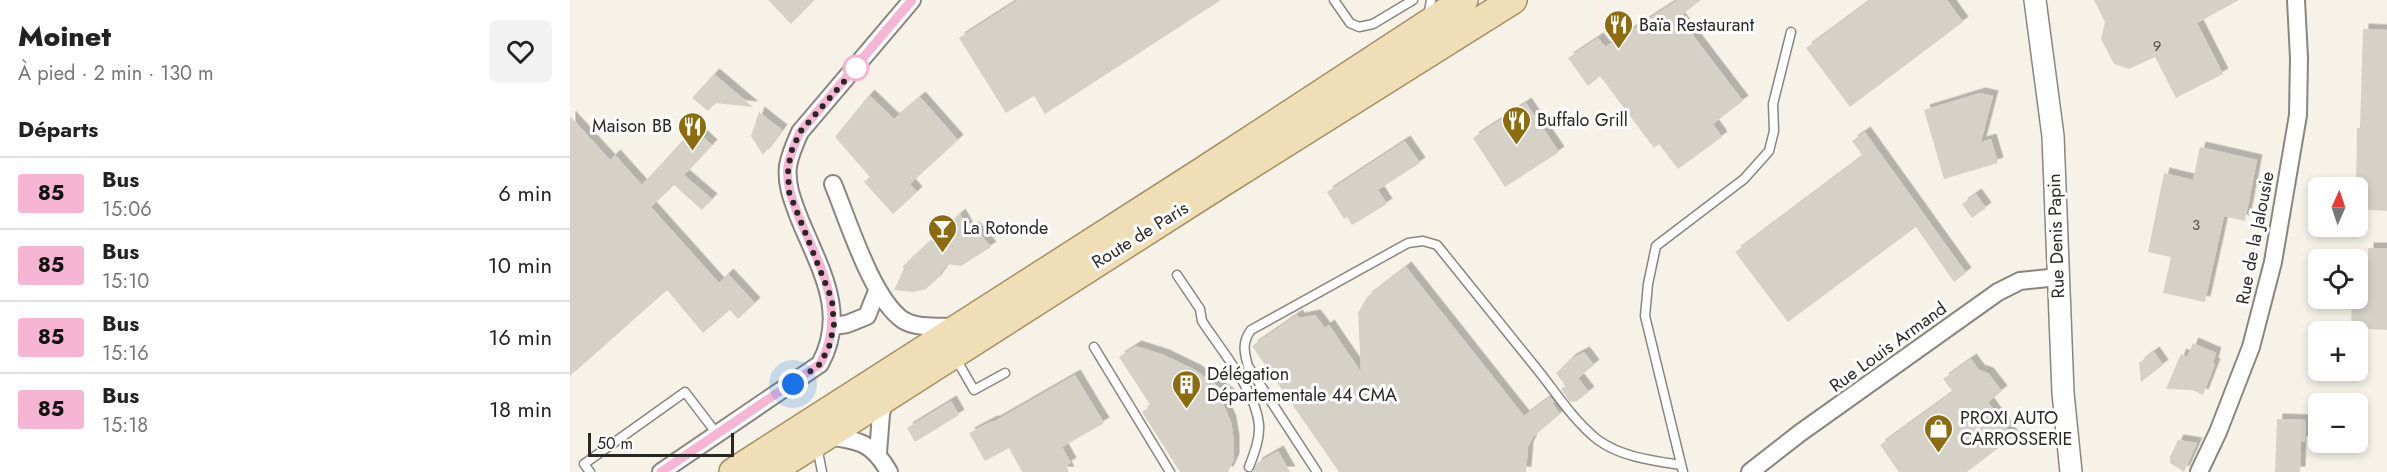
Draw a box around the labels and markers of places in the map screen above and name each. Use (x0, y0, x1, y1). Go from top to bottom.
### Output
restaurant icon: Baïa Restaurant (1602, 9, 1634, 51)
place label: Baïa Restaurant (1639, 12, 1755, 38)
unlabelled marker (843, 55, 869, 81)
restaurant icon: Buffalo Grill (1500, 104, 1532, 146)
place label: Buffalo Grill (1537, 107, 1628, 133)
restaurant icon: Maison BB (677, 110, 709, 152)
place label: Maison BB (592, 113, 672, 139)
bar icon: La Rotonde (926, 212, 958, 254)
place label: La Rotonde (963, 215, 1048, 241)
place label: Délégation Départementale 44 CMA (1207, 361, 1397, 408)
building icon: Délégation Départementale 44 CMA (1170, 368, 1202, 410)
place label: PROXI AUTO CARROSSERIE (1960, 405, 2072, 452)
shop icon: PROXI AUTO CARROSSERIE (1923, 412, 1955, 454)

